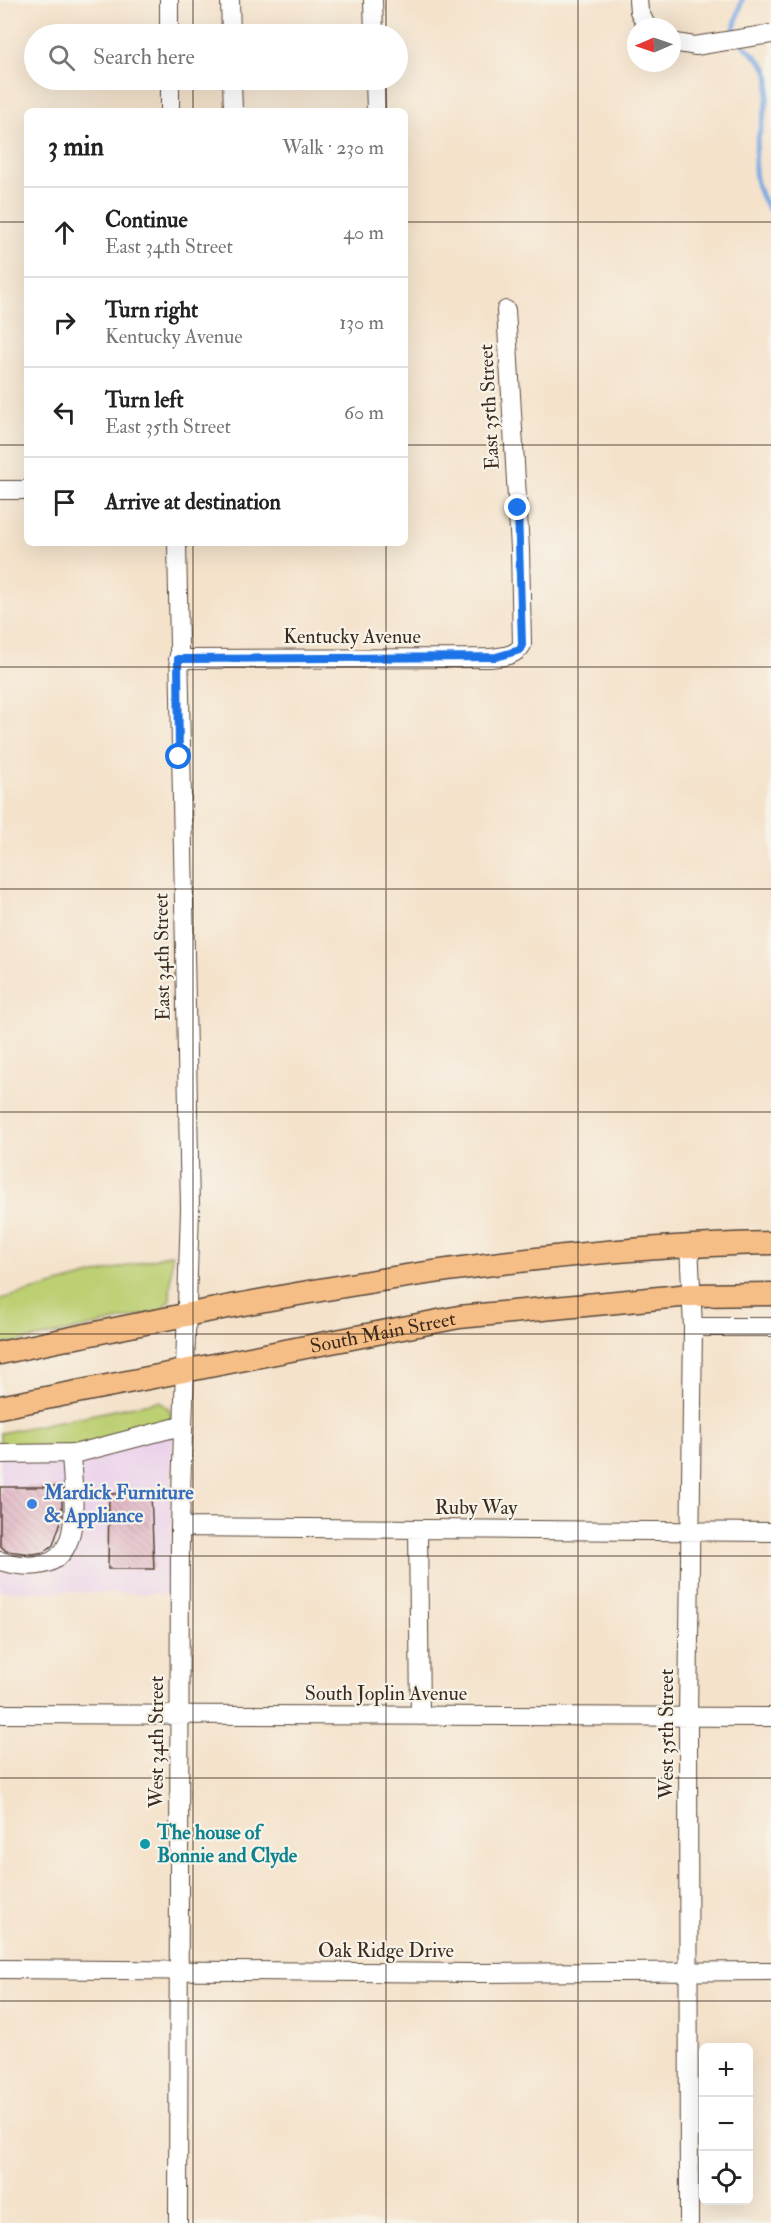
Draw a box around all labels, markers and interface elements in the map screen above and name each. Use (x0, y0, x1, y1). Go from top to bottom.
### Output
north arrow (627, 18, 681, 72)
search box (24, 24, 408, 90)
icon: search (45, 41, 78, 74)
text: Search here (93, 43, 195, 71)
text: 3 min (48, 131, 104, 163)
text: Walk · 230 m (282, 135, 384, 160)
text: Continue (105, 206, 188, 234)
icon: ahead (48, 216, 81, 249)
text: 40 m (343, 220, 384, 245)
text: East 34th Street (105, 234, 233, 259)
text: Turn right (105, 296, 198, 324)
icon: right (48, 306, 81, 339)
text: 130 m (339, 310, 384, 335)
text: Kentucky Avenue (105, 324, 243, 349)
street label: East 35th Street (473, 343, 505, 471)
text: Turn left (105, 386, 184, 414)
icon: left (48, 396, 81, 429)
text: 60 m (344, 400, 384, 425)
text: East 35th Street (105, 414, 231, 439)
icon: arrive (48, 486, 81, 519)
text: Arrive at destination (105, 488, 281, 516)
route end (504, 494, 530, 520)
street label: Kentucky Avenue (283, 624, 421, 649)
route start (165, 743, 191, 769)
street label: East 34th Street (148, 892, 176, 1021)
street label: South Main Street (308, 1305, 458, 1358)
place label: Mardick Furniture & Appliance (43, 1480, 194, 1529)
street label: Ruby Way (435, 1495, 518, 1520)
marker: Mardick Furniture & Appliance (25, 1497, 39, 1511)
street label: West 35th Street (654, 1668, 679, 1800)
street label: West 34th Street (144, 1675, 169, 1809)
street label: South Joplin Avenue (305, 1681, 467, 1707)
place label: The house of Bonnie and Clyde (156, 1820, 298, 1869)
marker: The house of Bonnie and Clyde (138, 1837, 152, 1851)
street label: Oak Ridge Drive (318, 1938, 454, 1963)
map controls (699, 2043, 753, 2205)
button: + (699, 2043, 753, 2097)
button: − (699, 2097, 753, 2151)
button: locate (699, 2151, 753, 2205)

